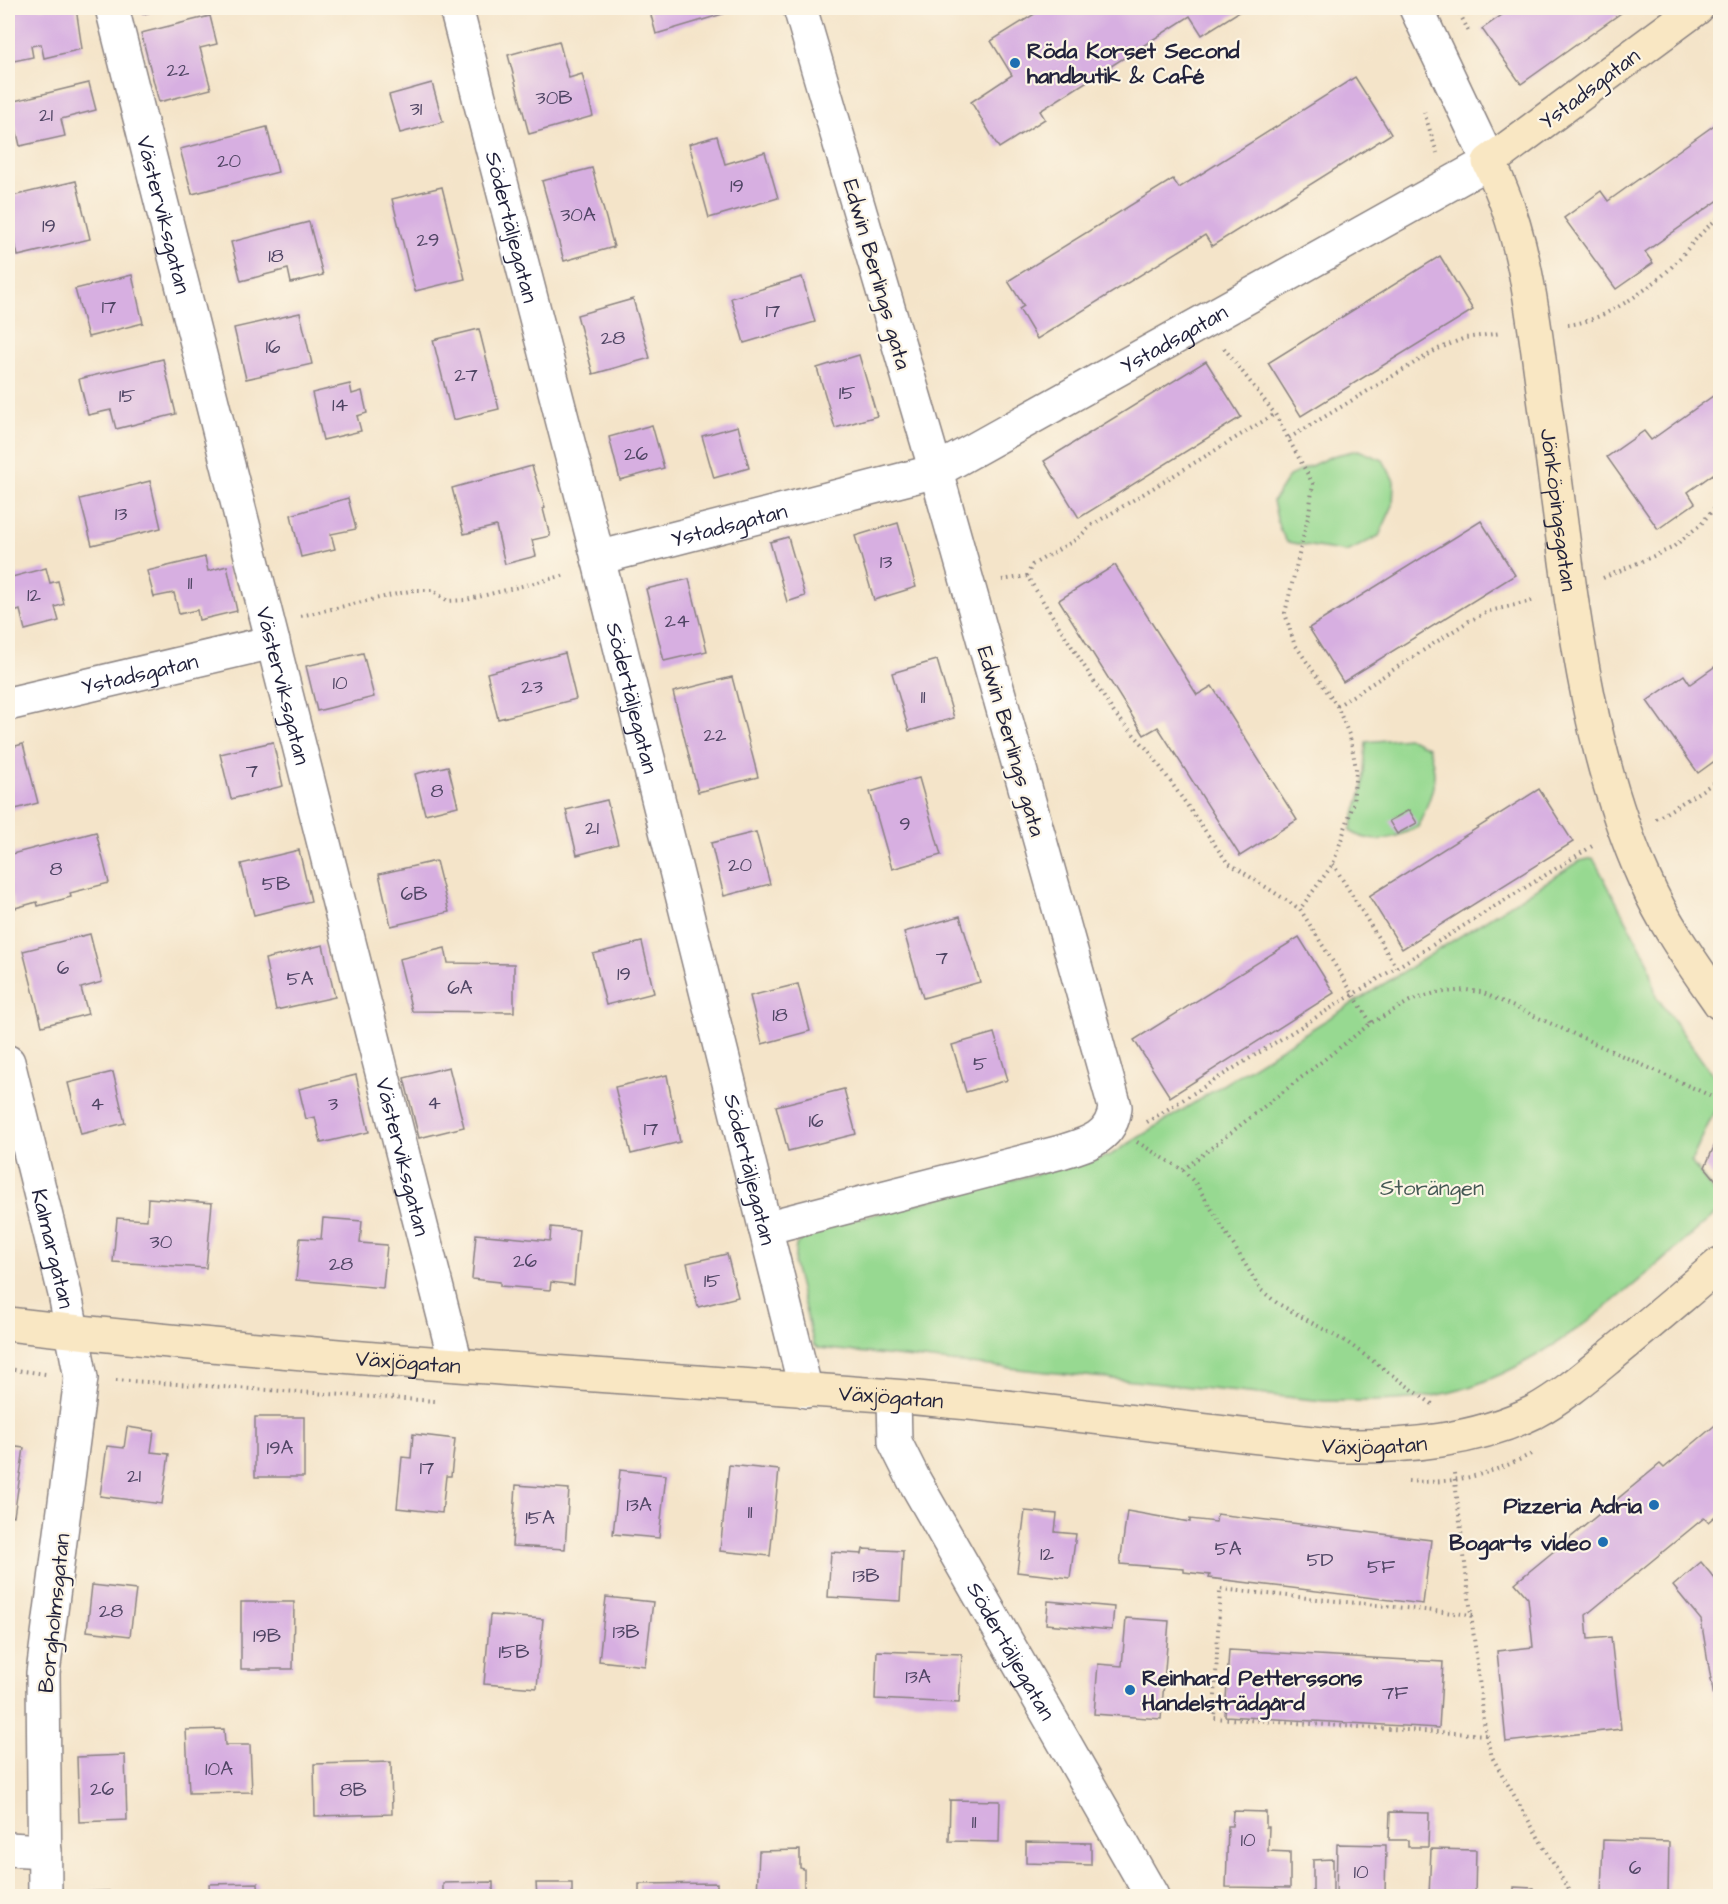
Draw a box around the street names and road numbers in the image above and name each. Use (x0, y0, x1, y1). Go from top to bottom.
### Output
street label: Ystadsgatan (1533, 41, 1647, 138)
street label: Västerviksgatan (128, 133, 198, 297)
street label: Södertäljegatan (477, 148, 545, 306)
street label: Edwin Berlings gata (834, 176, 919, 373)
street label: Ystadsgatan (1115, 297, 1234, 382)
street label: Jönköpingsgatan (1532, 426, 1584, 593)
street label: Ystadsgatan (668, 496, 791, 556)
street label: Västerviksgatan (247, 604, 317, 768)
street label: Södertäljegatan (598, 619, 665, 777)
street label: Edwin Berlings gata (968, 643, 1053, 840)
street label: Ystadsgatan (78, 646, 201, 703)
street label: Västerviksgatan (367, 1075, 437, 1239)
street label: Södertäljegatan (715, 1091, 783, 1248)
street label: Kalmargatan (23, 1186, 81, 1311)
street label: Växjögatan (354, 1343, 462, 1382)
street label: Växjögatan (837, 1378, 945, 1417)
street label: Växjögatan (1320, 1428, 1429, 1464)
street label: Borgholmsgatan (31, 1532, 79, 1694)
street label: Södertäljegatan (958, 1576, 1062, 1726)

